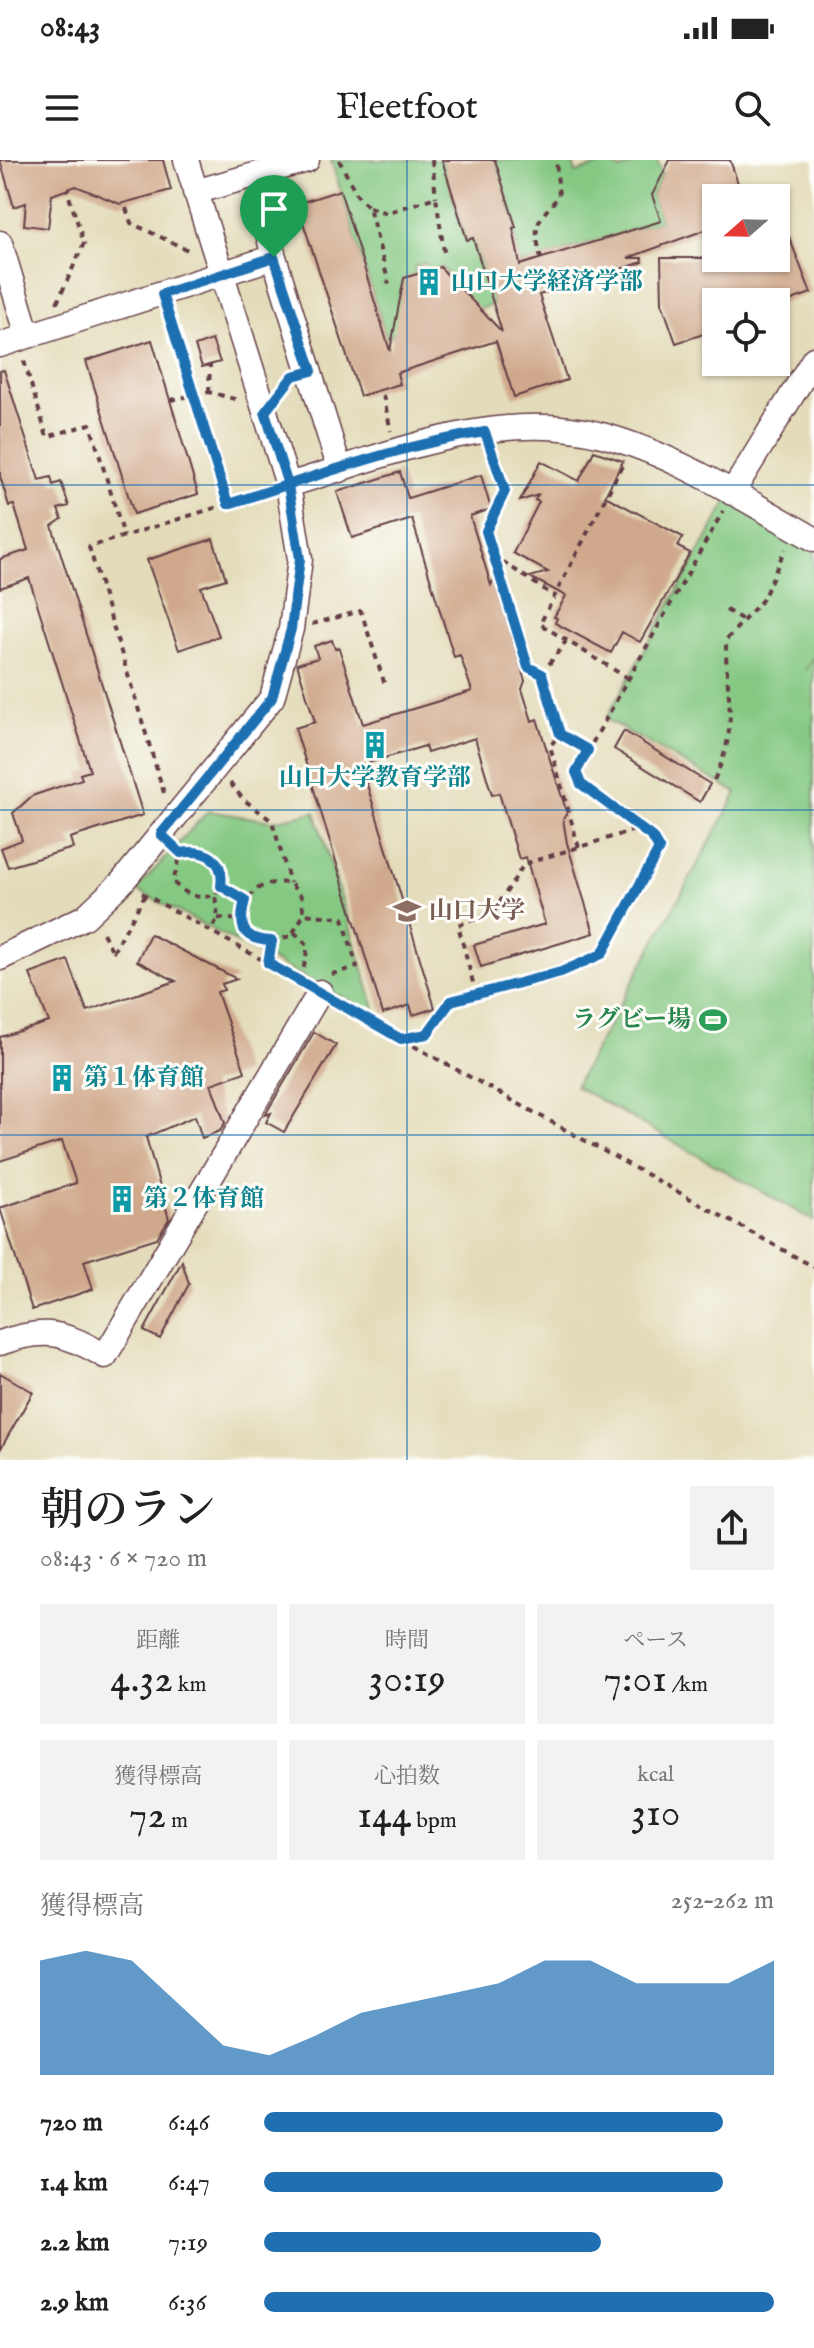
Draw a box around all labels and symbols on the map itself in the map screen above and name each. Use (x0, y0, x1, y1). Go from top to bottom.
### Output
pin (240, 175, 308, 257)
north arrow (702, 184, 790, 272)
building icon: 山口大学経済学部 (414, 267, 444, 297)
place label: 山口大学経済学部 (451, 267, 643, 298)
building icon: 山口大学教育学部 (360, 730, 390, 760)
place label: 山口大学教育学部 (279, 763, 471, 794)
school or university icon: 山口大学 (392, 896, 422, 926)
place label: 山口大学 (429, 896, 525, 927)
place label: ラグビー場 (572, 1005, 691, 1036)
sports icon: ラグビー場 (698, 1005, 728, 1035)
building icon: 第１体育館 (47, 1063, 77, 1093)
place label: 第１体育館 (84, 1063, 204, 1094)
building icon: 第２体育館 (107, 1184, 137, 1214)
place label: 第２体育館 (144, 1184, 264, 1215)

